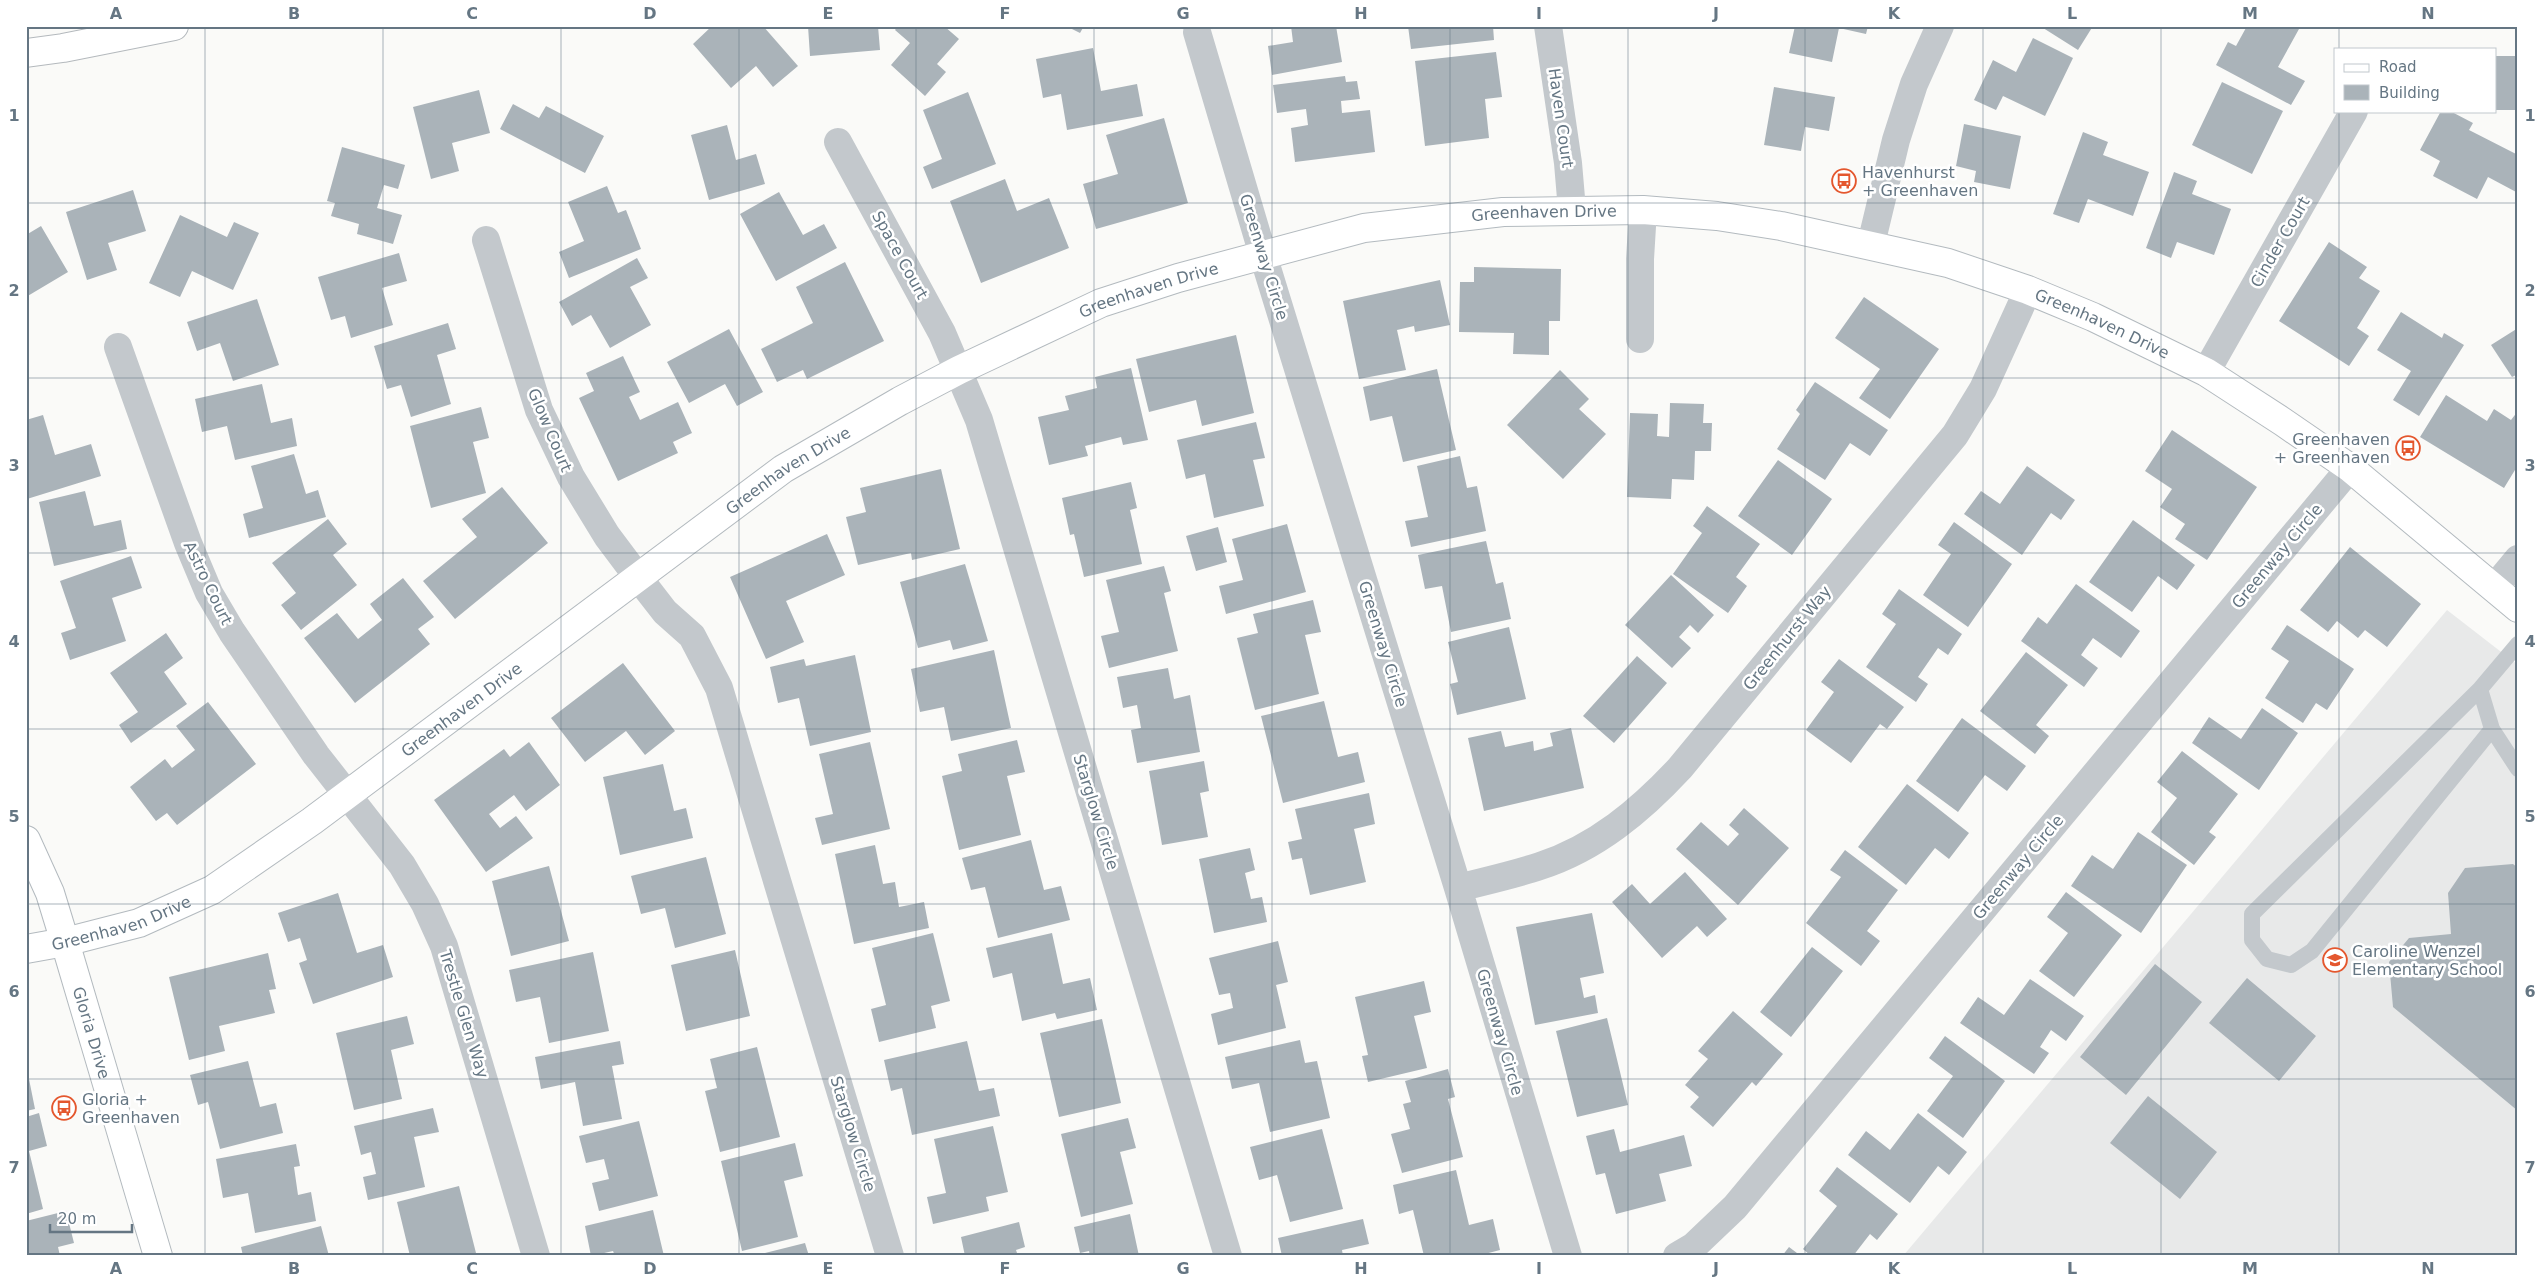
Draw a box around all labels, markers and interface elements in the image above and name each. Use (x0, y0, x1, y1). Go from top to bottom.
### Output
text: A (110, 4, 123, 23)
text: B (288, 4, 300, 23)
text: C (466, 4, 478, 23)
text: D (643, 4, 657, 23)
text: E (823, 4, 833, 23)
text: F (1000, 4, 1010, 23)
text: G (1176, 4, 1190, 23)
text: H (1354, 4, 1368, 23)
text: I (1536, 4, 1542, 23)
text: J (1712, 4, 1719, 23)
text: K (1888, 4, 1901, 23)
text: L (2067, 4, 2077, 23)
text: M (2242, 4, 2258, 23)
text: N (2421, 4, 2435, 23)
legend (2334, 48, 2496, 112)
text: Road (2379, 58, 2417, 76)
street label: Haven Court (1545, 67, 1577, 169)
text: Building (2379, 84, 2440, 102)
text: 1 (8, 106, 20, 125)
text: 1 (2524, 106, 2536, 125)
place label: Havenhurst + Greenhaven (1862, 163, 1978, 200)
bus stop icon: Havenhurst + Greenhaven (1831, 168, 1857, 194)
street label: Greenway Circle (1236, 192, 1292, 322)
street label: Cinder Court (2246, 193, 2314, 291)
street label: Greenhaven Drive (1470, 201, 1617, 225)
street label: Space Court (868, 208, 932, 302)
street label: Greenhaven Drive (1076, 258, 1220, 322)
text: 2 (8, 281, 20, 300)
text: 2 (2524, 281, 2536, 300)
street label: Greenhaven Drive (2032, 285, 2173, 362)
street label: Glow Court (524, 385, 576, 475)
street label: Greenhaven Drive (722, 423, 854, 518)
place label: Greenhaven + Greenhaven (2274, 430, 2390, 467)
bus stop icon: Greenhaven + Greenhaven (2395, 435, 2421, 461)
text: 3 (8, 456, 20, 475)
text: 3 (2524, 456, 2536, 475)
street label: Greenway Circle (2228, 500, 2326, 612)
street label: Astro Court (180, 538, 236, 628)
street label: Greenway Circle (1355, 579, 1411, 709)
street label: Greenhurst Way (1739, 582, 1835, 694)
text: 4 (8, 632, 20, 651)
text: 4 (2524, 632, 2536, 651)
street label: Greenhaven Drive (397, 658, 525, 761)
street label: Starglow Circle (1069, 752, 1123, 872)
text: 5 (8, 807, 20, 826)
text: 5 (2524, 807, 2536, 826)
street label: Greenway Circle (1969, 811, 2067, 923)
street label: Greenhaven Drive (50, 891, 194, 954)
place label: Caroline Wenzel Elementary School (2352, 942, 2502, 979)
street label: Trestle Glen Way (435, 946, 493, 1081)
school or university icon: Caroline Wenzel Elementary School (2322, 947, 2348, 973)
street label: Greenway Circle (1473, 967, 1527, 1097)
text: 6 (8, 982, 20, 1001)
text: 6 (2524, 982, 2536, 1001)
street label: Gloria Drive (69, 984, 114, 1081)
street label: Starglow Circle (826, 1074, 880, 1194)
place label: Gloria + Greenhaven (82, 1090, 180, 1127)
bus stop icon: Gloria + Greenhaven (51, 1095, 77, 1121)
text: 7 (8, 1158, 20, 1177)
text: 7 (2524, 1158, 2536, 1177)
scale bar (50, 1202, 132, 1234)
text: 20 m (58, 1210, 96, 1228)
text: A (110, 1259, 123, 1278)
text: B (288, 1259, 300, 1278)
text: C (466, 1259, 478, 1278)
text: D (643, 1259, 657, 1278)
text: E (823, 1259, 833, 1278)
text: F (1000, 1259, 1010, 1278)
text: G (1176, 1259, 1190, 1278)
text: H (1354, 1259, 1368, 1278)
text: I (1536, 1259, 1542, 1278)
text: J (1712, 1259, 1719, 1278)
text: K (1888, 1259, 1901, 1278)
text: L (2067, 1259, 2077, 1278)
text: M (2242, 1259, 2258, 1278)
text: N (2421, 1259, 2435, 1278)

